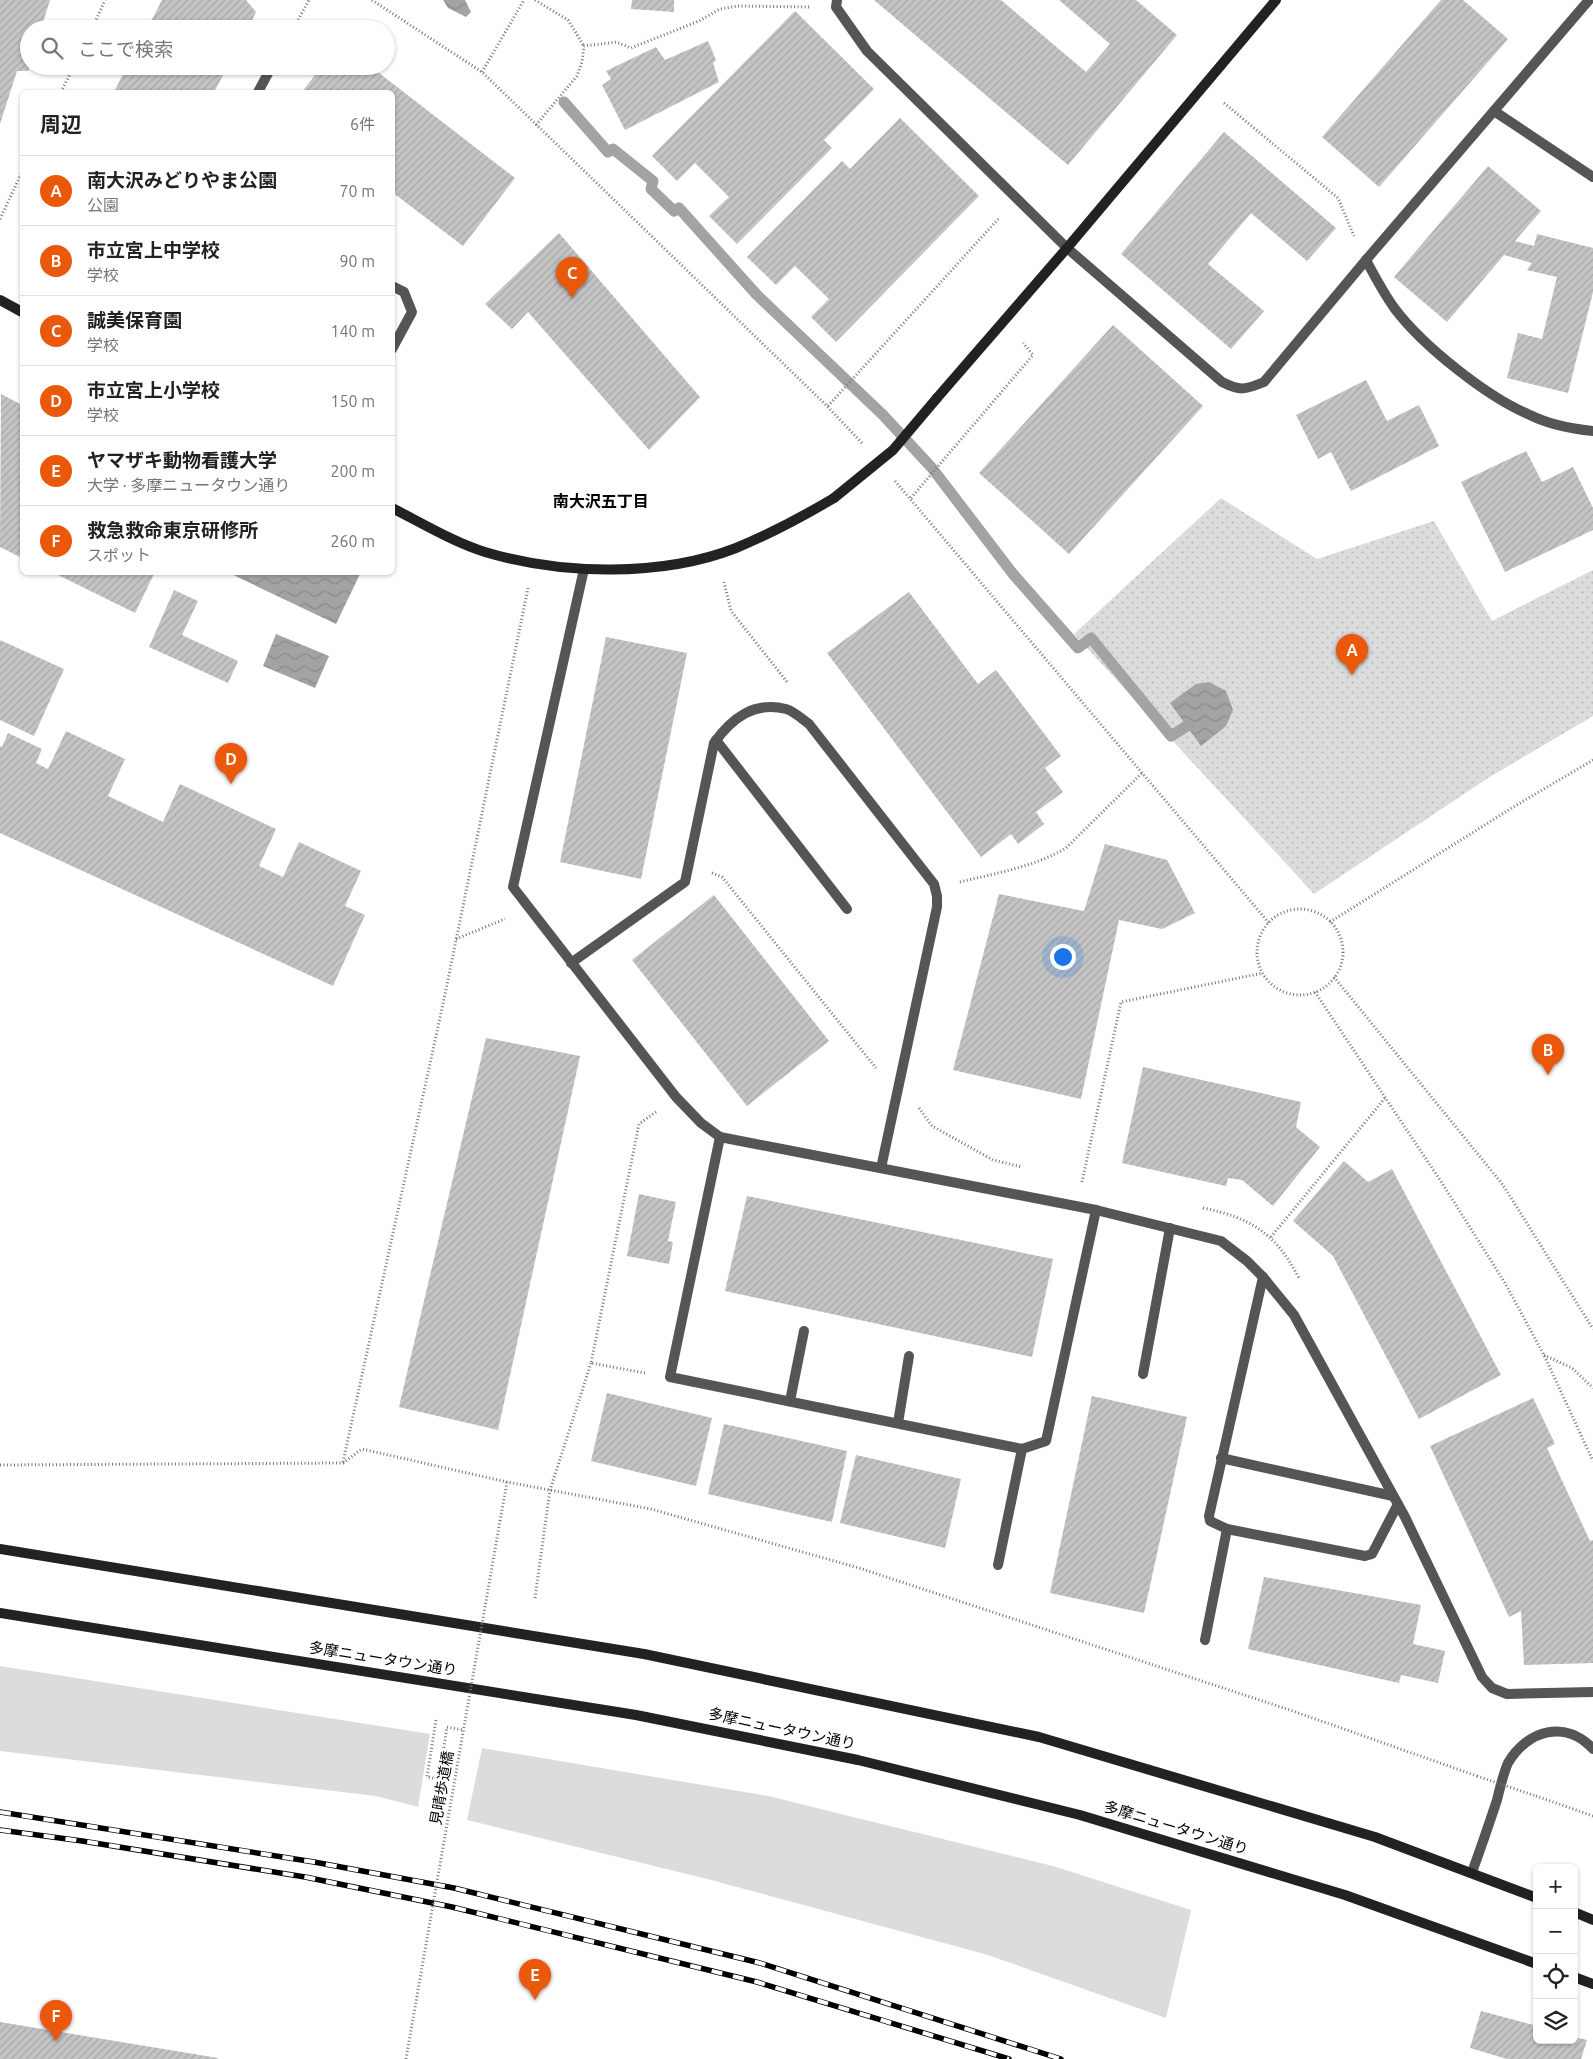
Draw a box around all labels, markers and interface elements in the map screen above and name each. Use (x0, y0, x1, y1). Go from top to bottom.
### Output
search box (20, 20, 395, 75)
icon: search (38, 34, 66, 62)
text: ここで検索 (78, 38, 173, 60)
text: 周辺 (40, 112, 82, 136)
text: 6件 (350, 115, 375, 133)
text: 南大沢みどりやま公園 (87, 169, 277, 191)
text: A (50, 182, 62, 200)
text: 70 m (339, 182, 375, 200)
text: 公園 (87, 196, 119, 214)
text: 市立宮上中学校 (87, 239, 220, 261)
text: B (51, 252, 61, 270)
text: 90 m (339, 252, 375, 270)
pin: C (556, 257, 588, 298)
text: 学校 (87, 266, 119, 284)
text: 誠美保育園 (87, 309, 182, 331)
text: C (51, 322, 61, 340)
text: 140 m (330, 322, 375, 340)
text: 学校 (87, 336, 119, 354)
text: 市立宮上小学校 (87, 379, 220, 401)
text: D (50, 392, 62, 410)
text: 150 m (330, 392, 375, 410)
text: 学校 (87, 406, 119, 424)
text: ヤマザキ動物看護大学 (87, 449, 277, 471)
text: E (51, 462, 61, 480)
text: 200 m (330, 462, 375, 480)
text: 大学 · 多摩ニュータウン通り (87, 476, 290, 494)
district label: 南大沢五丁目 (553, 492, 649, 510)
text: 救急救命東京研修所 (87, 519, 258, 541)
text: F (52, 532, 61, 550)
text: 260 m (330, 532, 375, 550)
text: スポット (87, 546, 151, 564)
pin: A (1336, 634, 1368, 675)
pin: D (215, 743, 247, 784)
your location (1050, 944, 1076, 970)
pin: B (1532, 1034, 1564, 1075)
street label: 多摩ニュータウン通り (308, 1638, 458, 1679)
street label: 多摩ニュータウン通り (707, 1705, 857, 1752)
street label: 見晴歩道橋 (427, 1749, 456, 1826)
street label: 多摩ニュータウン通り (1102, 1797, 1250, 1858)
map controls (1533, 1864, 1578, 2044)
button: + (1533, 1864, 1578, 1909)
button: − (1533, 1909, 1578, 1954)
button: locate (1533, 1954, 1578, 1999)
pin: E (519, 1959, 551, 2000)
button: layers (1533, 1999, 1578, 2044)
pin: F (40, 2000, 72, 2041)

